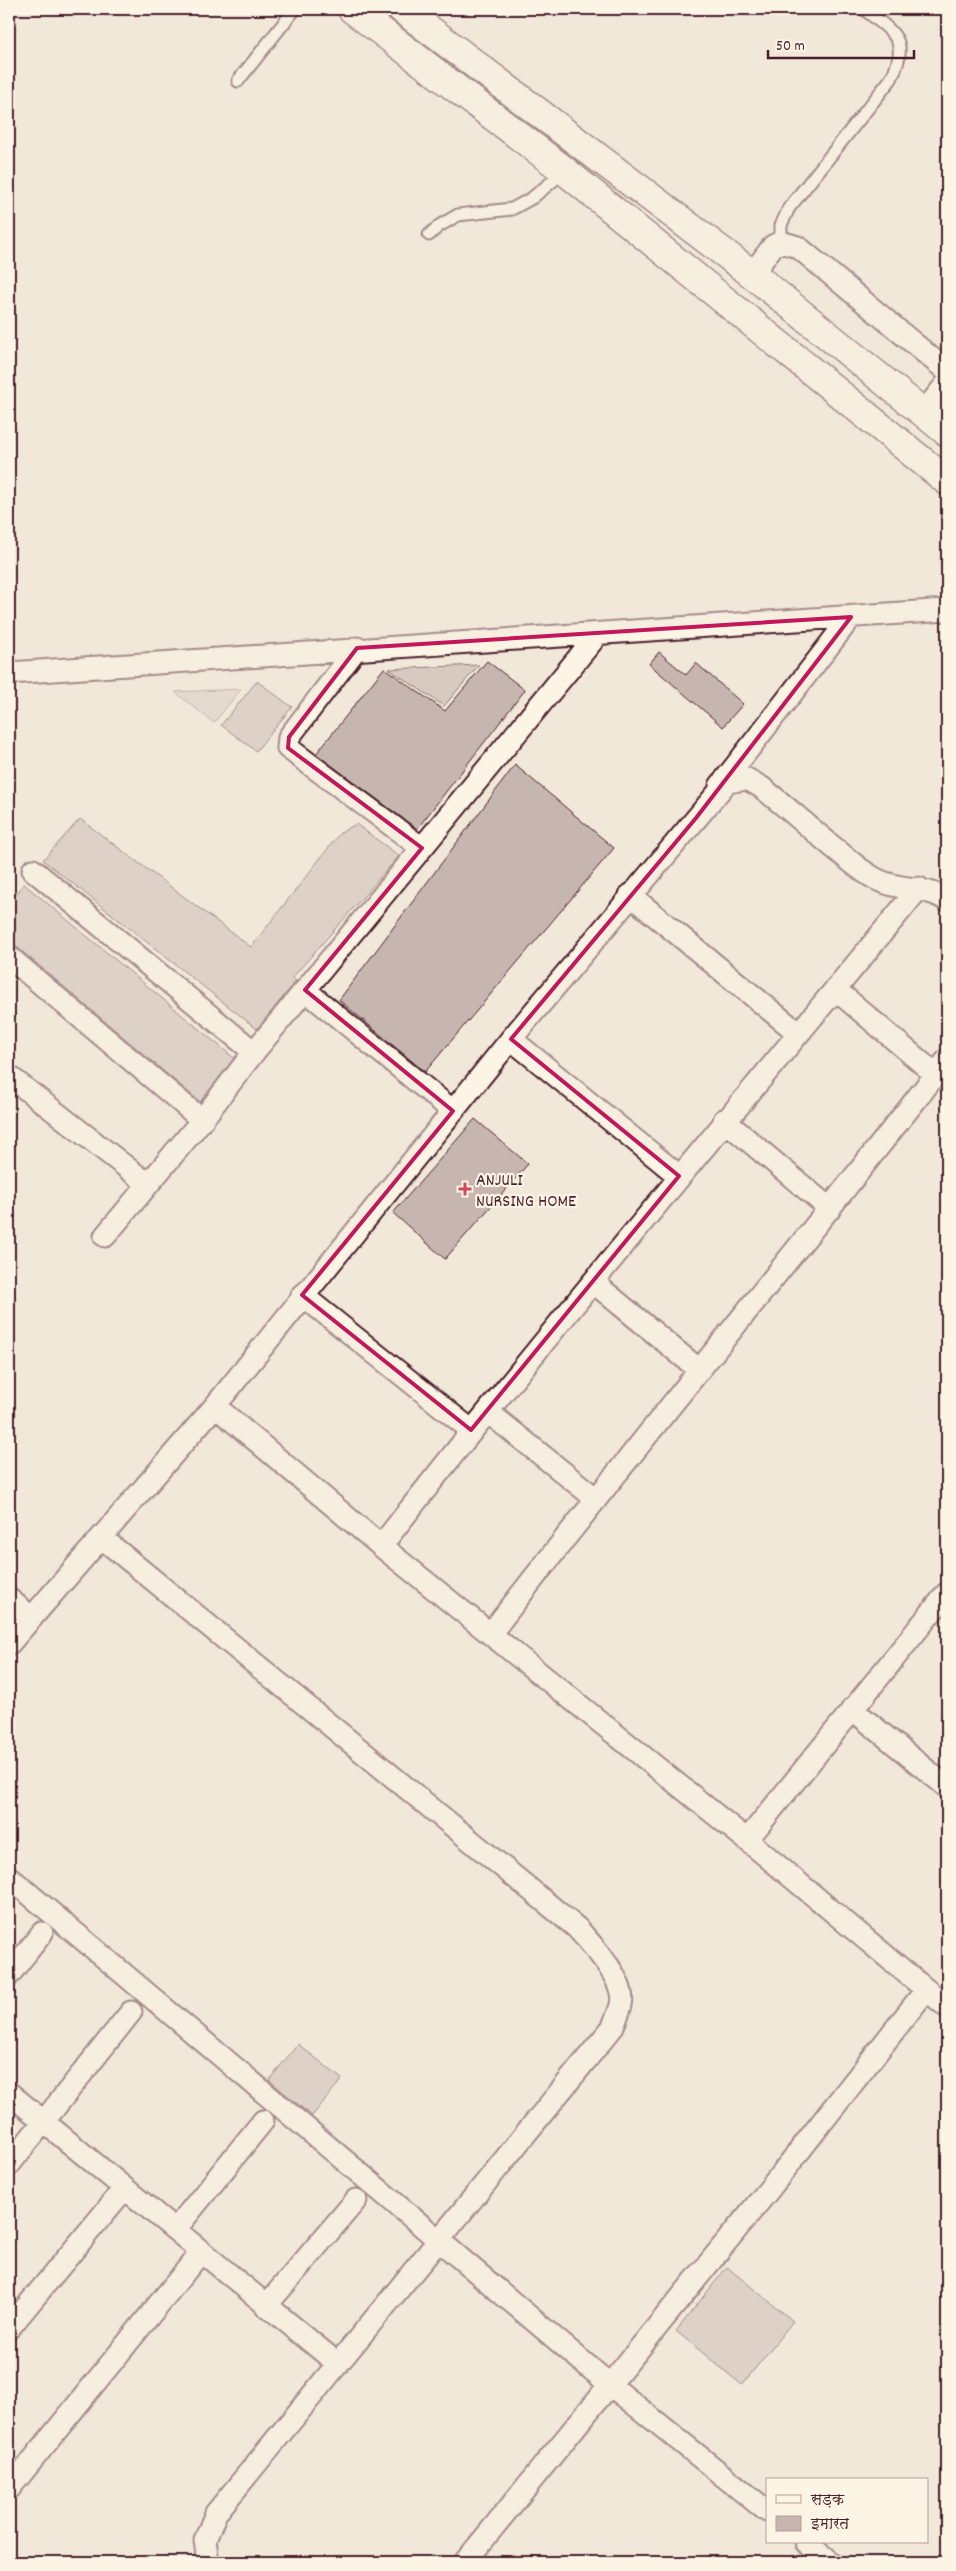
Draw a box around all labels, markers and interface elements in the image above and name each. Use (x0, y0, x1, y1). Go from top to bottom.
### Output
scale bar (768, 28, 915, 60)
text: 50 m (776, 36, 805, 58)
place label: ANJULI NURSING HOME (476, 1169, 576, 1215)
marker: ANJULI NURSING HOME (458, 1182, 472, 1196)
legend (766, 2478, 928, 2544)
text: सड़क (810, 2490, 845, 2512)
text: इमारत (810, 2514, 850, 2536)

